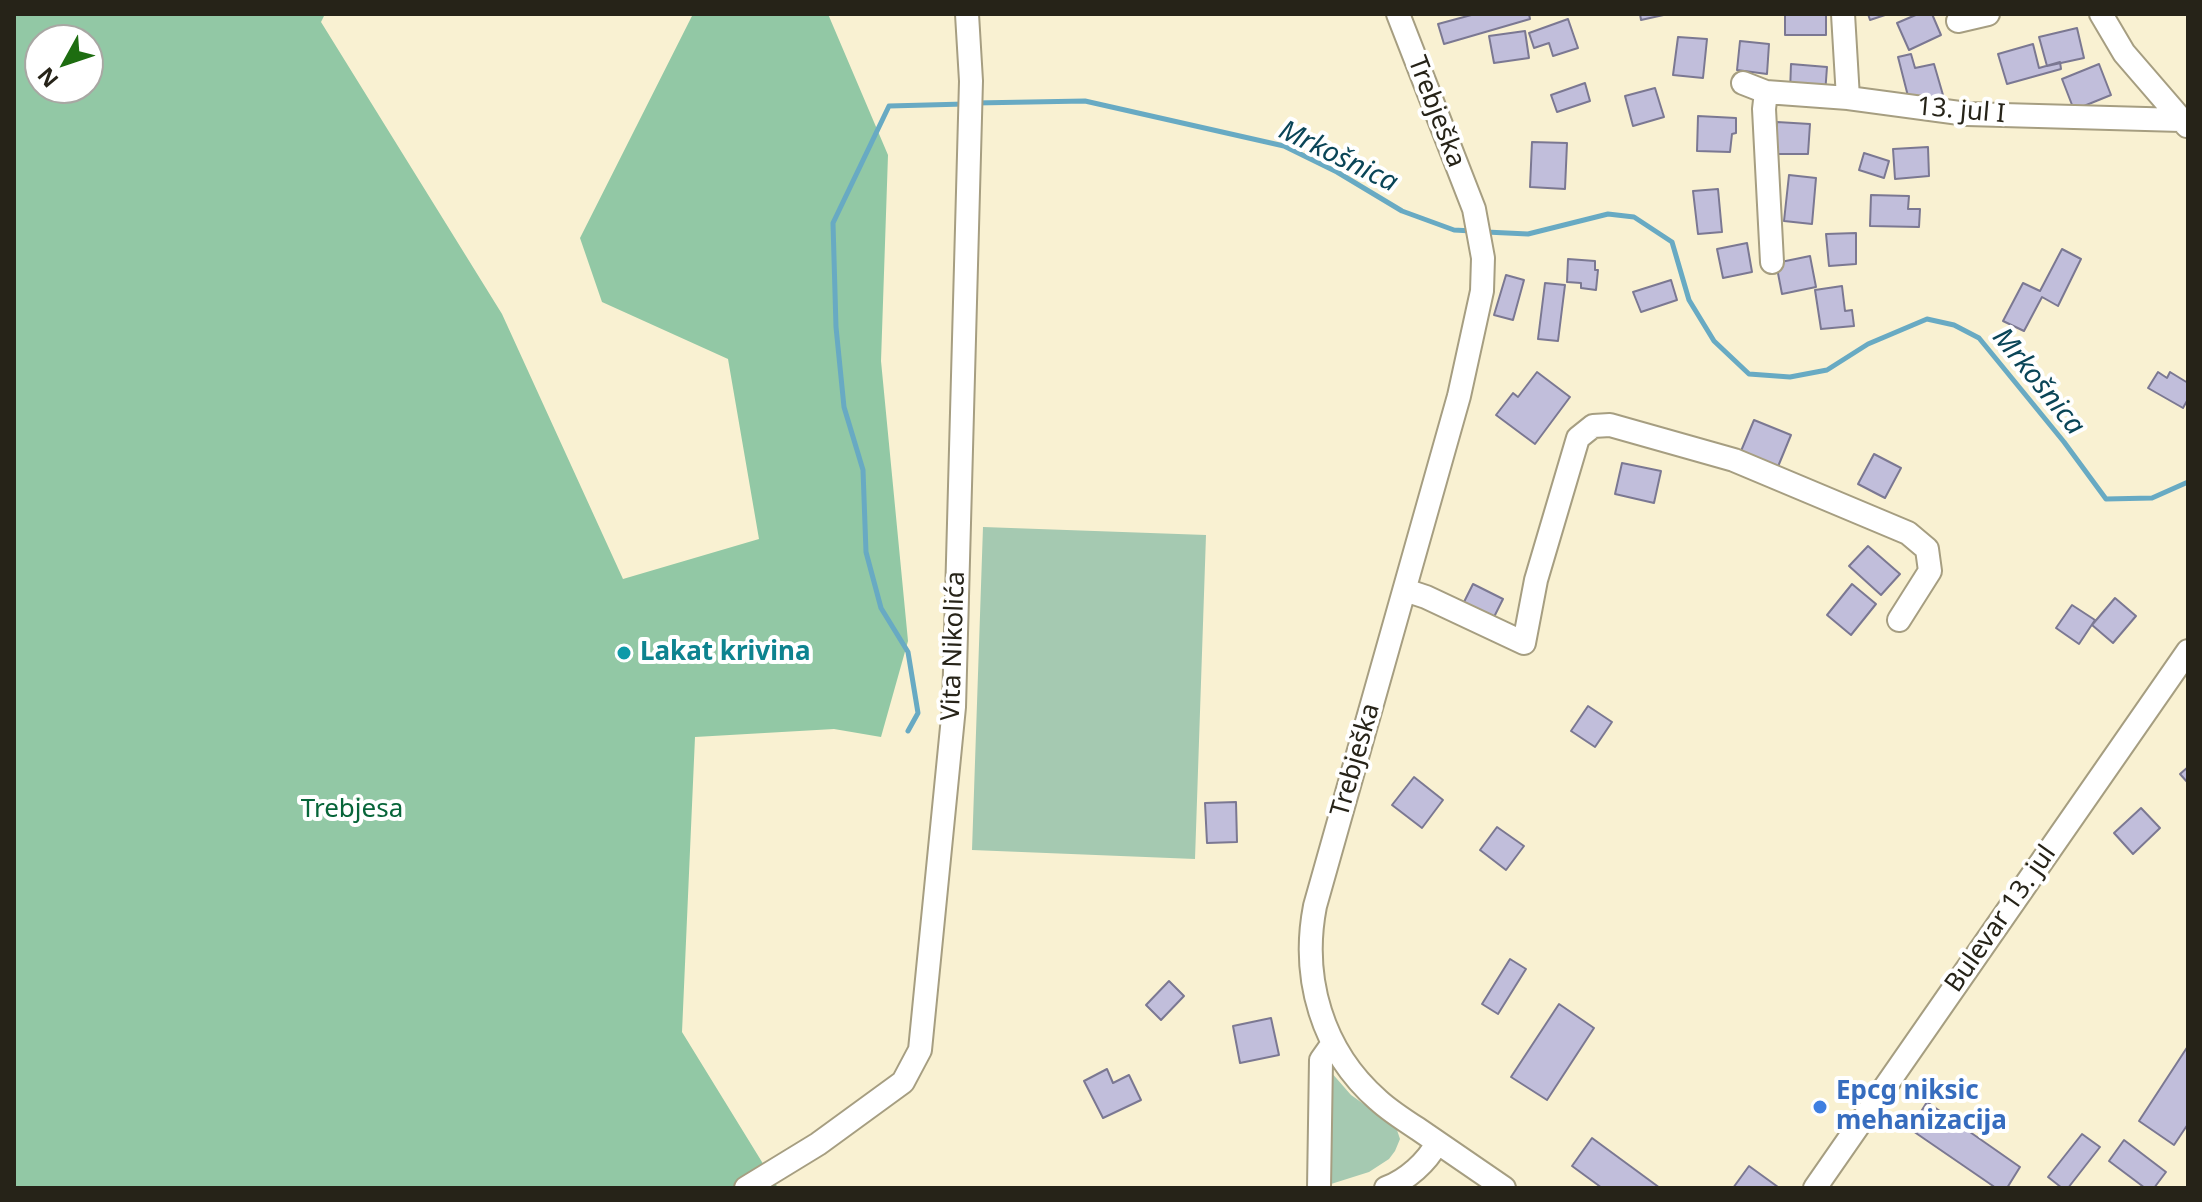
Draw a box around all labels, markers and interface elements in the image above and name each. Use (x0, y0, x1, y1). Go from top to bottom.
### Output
north arrow (24, 24, 104, 104)
street label: Trebješka (1401, 52, 1471, 172)
text: N (30, 62, 64, 95)
street label: 13. jul I (1916, 92, 2006, 130)
water label: Mrkošnica (1273, 114, 1403, 200)
water label: Mrkošnica (1985, 322, 2091, 442)
street label: Vita Nikolića (936, 571, 972, 721)
place label: Lakat krivina (640, 637, 810, 669)
marker: Lakat krivina (615, 644, 633, 662)
street label: Trebješka (1325, 700, 1387, 820)
park label: Trebjesa (301, 794, 403, 826)
street label: Bulevar 13. jul (1939, 840, 2063, 998)
place label: Epcg niksic mehanizacija (1836, 1076, 2007, 1138)
marker: Epcg niksic mehanizacija (1811, 1098, 1829, 1116)

